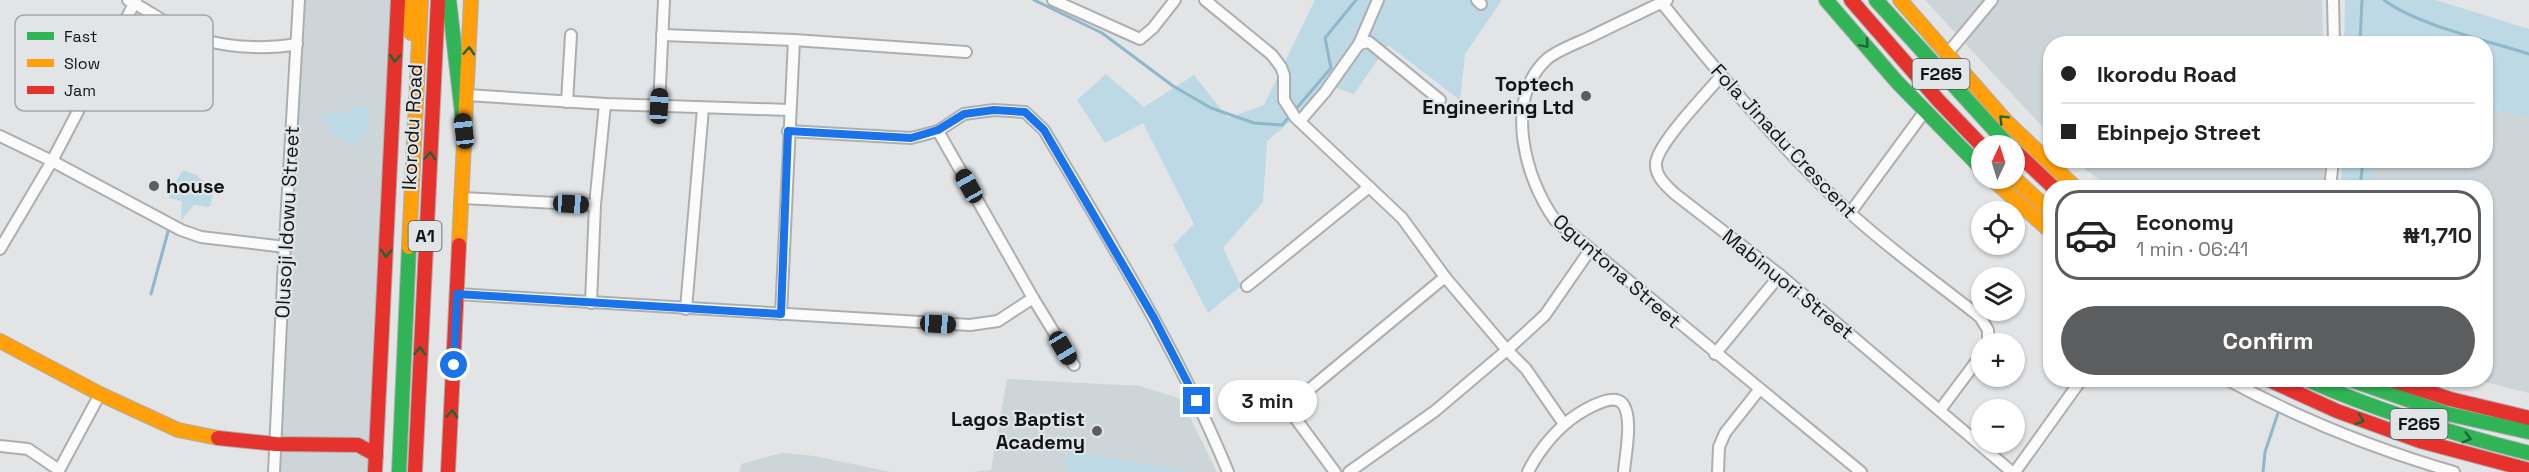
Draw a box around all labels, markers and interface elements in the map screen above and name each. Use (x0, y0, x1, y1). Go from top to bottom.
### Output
legend (15, 15, 213, 111)
text: Fast (64, 26, 97, 47)
one-way arrow (1857, 37, 1868, 48)
one-way arrow (462, 47, 475, 56)
text: Slow (64, 53, 100, 74)
one-way arrow (389, 54, 402, 63)
street label: Fola Jinadu Crescent (1705, 58, 1863, 224)
road number: F265 (1912, 59, 1970, 89)
text: Ikorodu Road (2097, 60, 2237, 88)
street label: Ikorodu Road (396, 63, 428, 191)
place label: Toptech Engineering Ltd (1422, 71, 1574, 120)
text: Jam (64, 80, 96, 101)
car (649, 88, 669, 124)
marker: Toptech Engineering Ltd (1579, 89, 1593, 103)
car (453, 112, 475, 150)
one-way arrow (1999, 115, 2010, 126)
text: Ebinpejo Street (2097, 118, 2261, 146)
street label: Olusoji Idowu Street (269, 125, 305, 319)
north arrow (1971, 135, 2025, 189)
map controls (1971, 135, 2025, 453)
one-way arrow (423, 151, 436, 160)
car (952, 166, 986, 206)
place label: house (166, 173, 225, 199)
marker: house (147, 179, 161, 193)
car (553, 194, 589, 214)
button: locate (1971, 201, 2025, 255)
street label: Oguntona Street (1547, 208, 1687, 334)
icon: car (2064, 208, 2118, 262)
text: Economy (2136, 208, 2234, 236)
road number: A1 (408, 221, 442, 251)
text: ₦1,710 (2402, 221, 2472, 249)
street label: Mabinuori Street (1717, 223, 1859, 345)
text: 1 min · 06:41 (2136, 236, 2248, 262)
one-way arrow (379, 249, 392, 258)
button: layers (1971, 267, 2025, 321)
button: Confirm (2061, 306, 2475, 375)
car (920, 314, 956, 334)
car (1046, 328, 1080, 368)
button: + (1971, 333, 2025, 387)
one-way arrow (414, 346, 426, 355)
route start (440, 351, 467, 378)
callout: 3 min (1218, 380, 1317, 422)
route end (1183, 387, 1210, 414)
text: 3 min (1242, 388, 1293, 414)
button: − (1971, 399, 2025, 453)
place label: Lagos Baptist Academy (951, 406, 1085, 455)
one-way arrow (445, 409, 458, 418)
road number: F265 (2390, 409, 2448, 439)
one-way arrow (2354, 412, 2365, 425)
marker: Lagos Baptist Academy (1090, 424, 1104, 438)
one-way arrow (2461, 431, 2472, 443)

